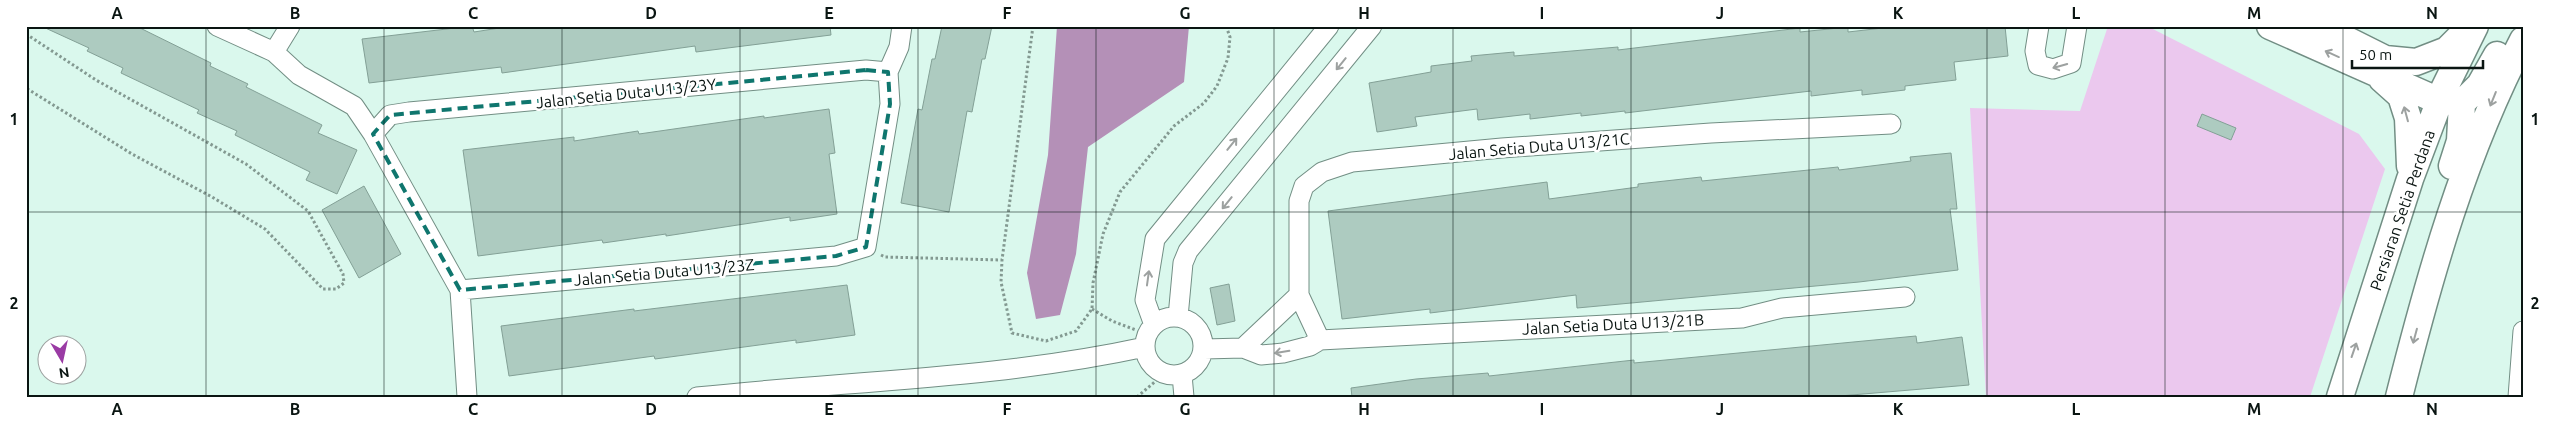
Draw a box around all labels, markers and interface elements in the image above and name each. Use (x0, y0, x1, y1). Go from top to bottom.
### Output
text: A (111, 4, 123, 22)
text: B (290, 4, 300, 22)
text: C (468, 4, 478, 22)
text: D (645, 4, 657, 22)
text: E (824, 4, 834, 22)
text: F (1003, 4, 1012, 22)
text: G (1179, 4, 1191, 22)
text: H (1358, 4, 1370, 22)
text: I (1540, 4, 1544, 22)
text: J (1716, 4, 1724, 22)
text: K (1893, 4, 1904, 22)
text: L (2072, 4, 2081, 22)
text: M (2247, 4, 2261, 22)
text: N (2426, 4, 2438, 22)
scale bar (2352, 38, 2483, 70)
text: 50 m (2359, 46, 2392, 63)
one-way arrow (2325, 48, 2340, 58)
one-way arrow (1336, 57, 1347, 70)
one-way arrow (2052, 62, 2068, 71)
street label: Jalan Setia Duta U13/23Y (535, 74, 718, 111)
one-way arrow (2488, 91, 2497, 106)
one-way arrow (2401, 106, 2410, 122)
text: 1 (9, 110, 19, 128)
text: 1 (2530, 110, 2540, 128)
street label: Persiaran Setia Perdana (2366, 127, 2438, 293)
street label: Jalan Setia Duta U13/21C (1448, 129, 1631, 163)
one-way arrow (1227, 137, 1238, 150)
one-way arrow (1222, 197, 1233, 210)
street label: Jalan Setia Duta U13/23Z (573, 255, 755, 289)
one-way arrow (1143, 270, 1153, 286)
text: 2 (9, 294, 19, 312)
text: 2 (2530, 294, 2540, 312)
street label: Jalan Setia Duta U13/21B (1522, 310, 1704, 338)
one-way arrow (2409, 328, 2419, 344)
north arrow (38, 336, 88, 386)
one-way arrow (2350, 343, 2359, 359)
one-way arrow (1275, 348, 1291, 358)
text: N (58, 364, 70, 382)
text: A (111, 400, 123, 418)
text: B (290, 400, 300, 418)
text: C (468, 400, 478, 418)
text: D (645, 400, 657, 418)
text: E (824, 400, 834, 418)
text: F (1003, 400, 1012, 418)
text: G (1179, 400, 1191, 418)
text: H (1358, 400, 1370, 418)
text: I (1540, 400, 1544, 418)
text: J (1716, 400, 1724, 418)
text: K (1893, 400, 1904, 418)
text: L (2072, 400, 2081, 418)
text: M (2247, 400, 2261, 418)
text: N (2426, 400, 2438, 418)

